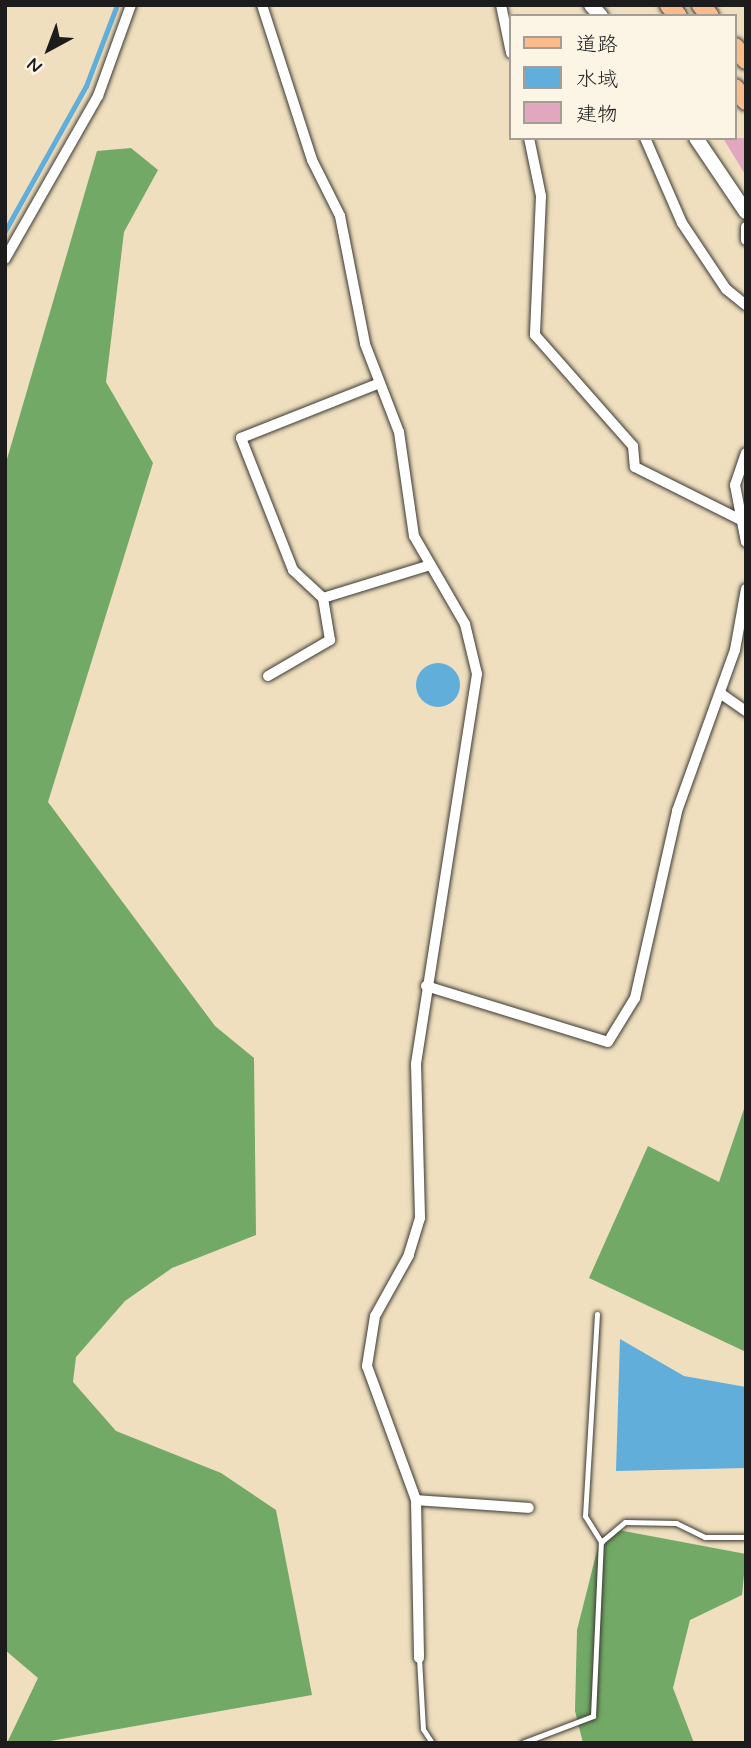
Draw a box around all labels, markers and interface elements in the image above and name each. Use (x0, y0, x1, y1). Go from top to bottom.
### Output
north arrow (14, 14, 84, 84)
legend (510, 14, 737, 140)
text: 道路 (576, 31, 618, 59)
text: N (22, 52, 48, 79)
text: 水域 (576, 66, 618, 94)
text: 建物 (576, 101, 618, 129)

